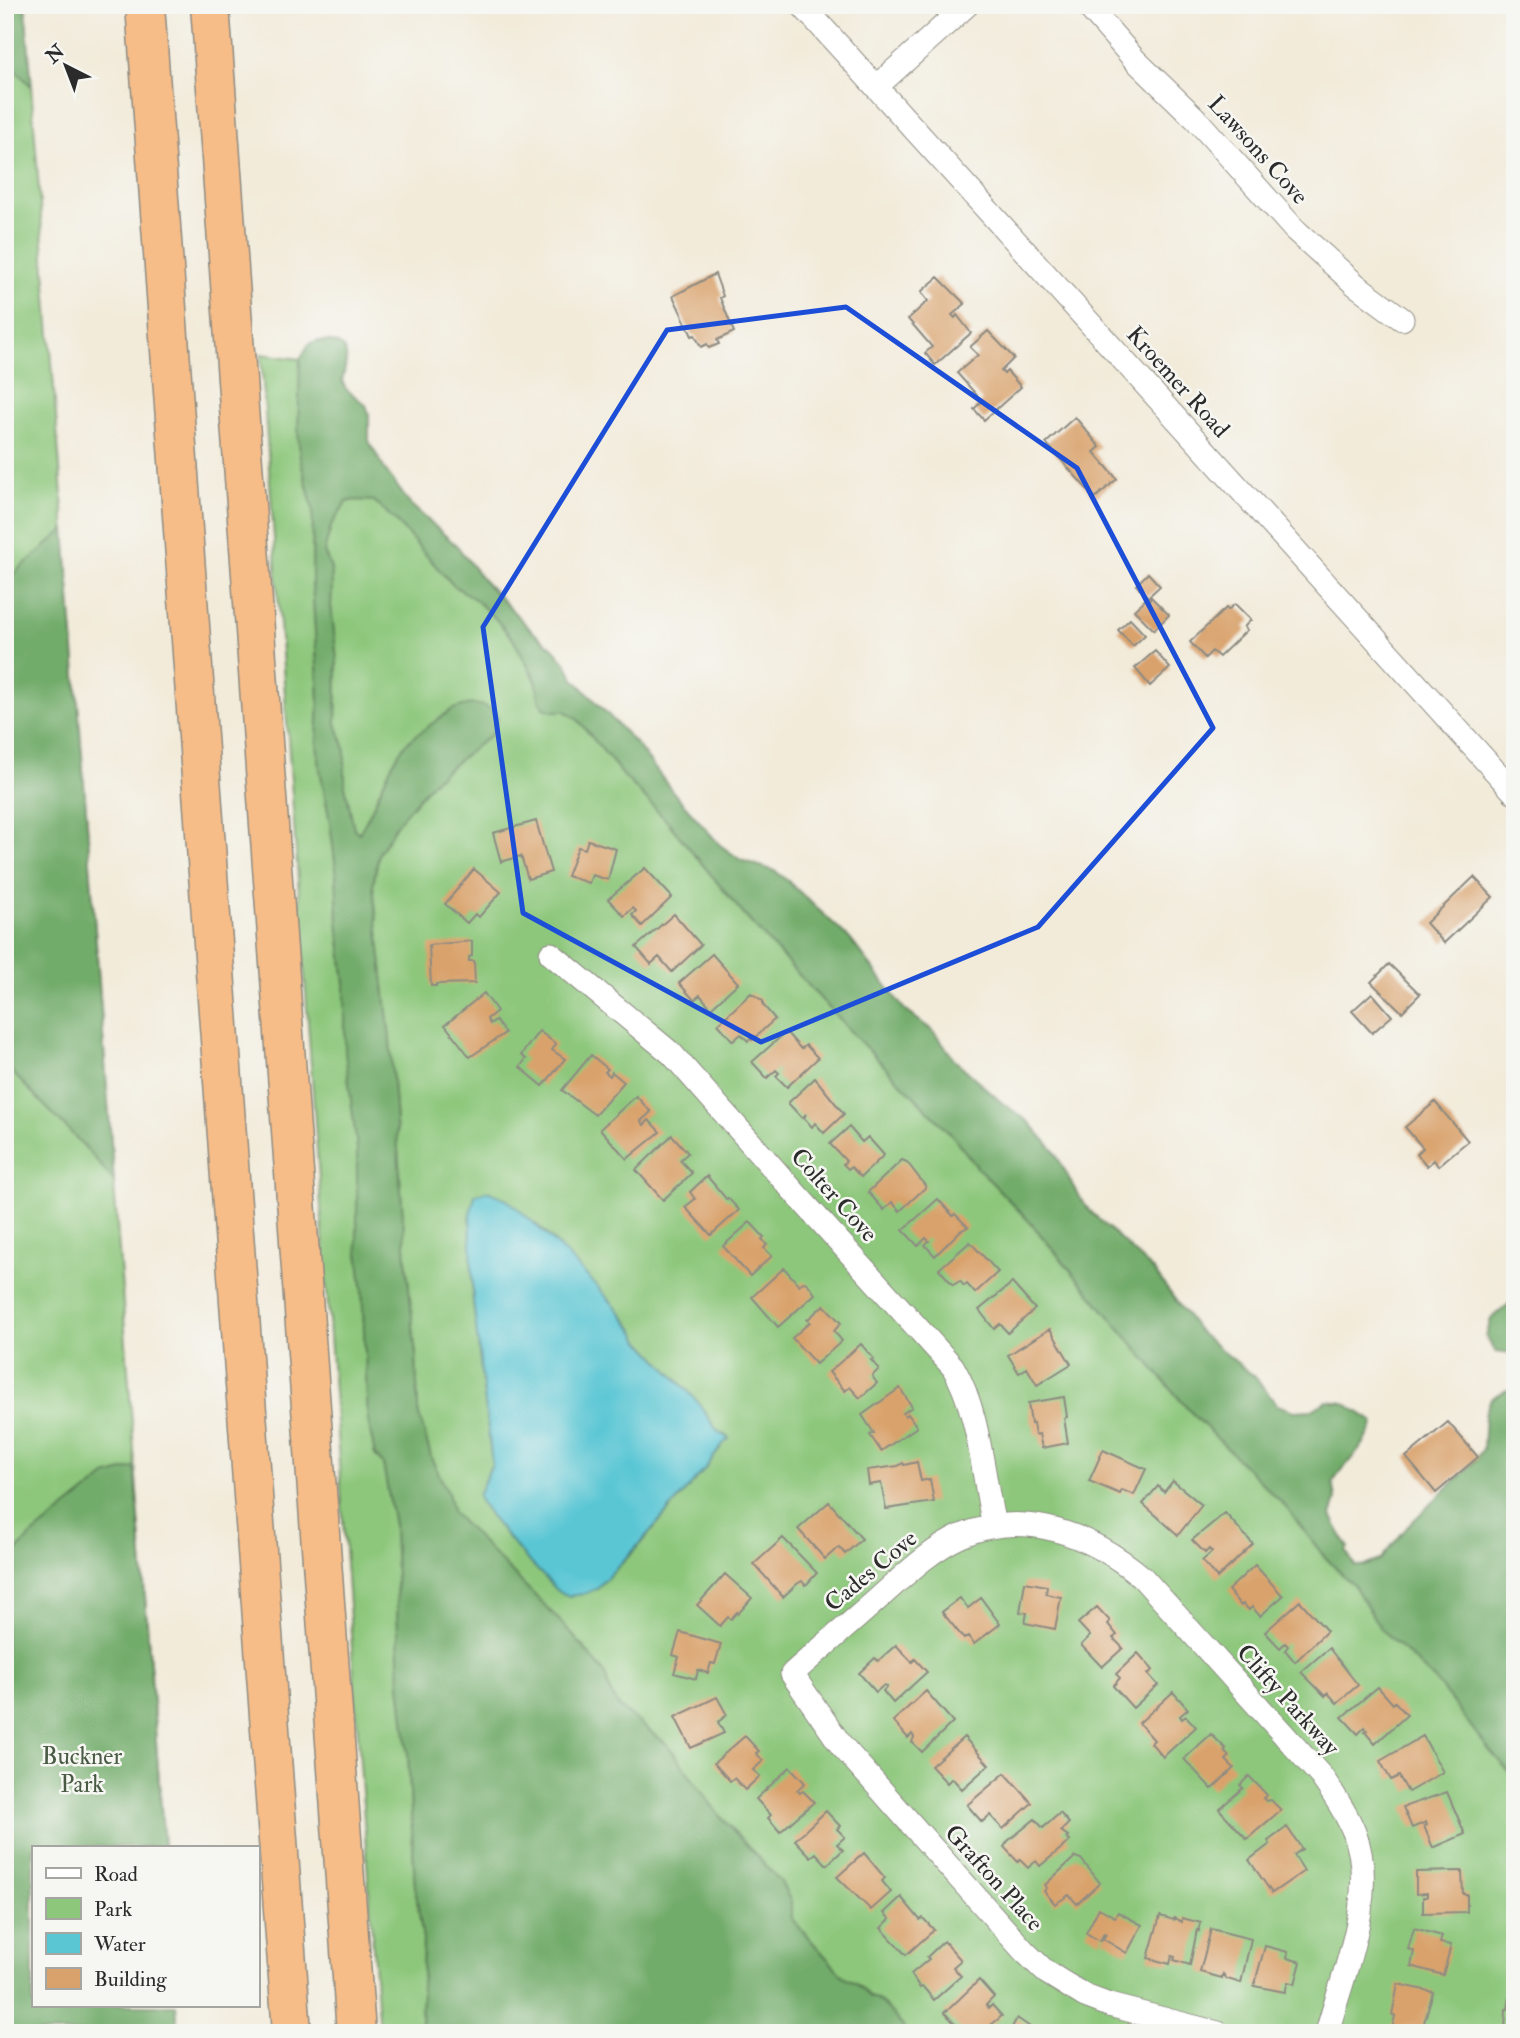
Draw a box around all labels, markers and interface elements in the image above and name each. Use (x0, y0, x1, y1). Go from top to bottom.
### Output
north arrow (32, 32, 102, 102)
text: N (40, 39, 70, 69)
street label: Lawsons Cove (1201, 89, 1315, 211)
street label: Kroemer Road (1120, 320, 1236, 445)
street label: Colter Cove (784, 1142, 884, 1248)
street label: Cades Cove (818, 1523, 924, 1619)
street label: Clifty Parkway (1230, 1638, 1347, 1763)
park label: Buckner Park (42, 1741, 122, 1800)
street label: Grafton Place (938, 1818, 1050, 1938)
legend (32, 1846, 259, 2007)
text: Road (94, 1861, 139, 1888)
text: Park (94, 1896, 132, 1923)
text: Water (93, 1931, 146, 1958)
text: Building (94, 1966, 167, 1993)

